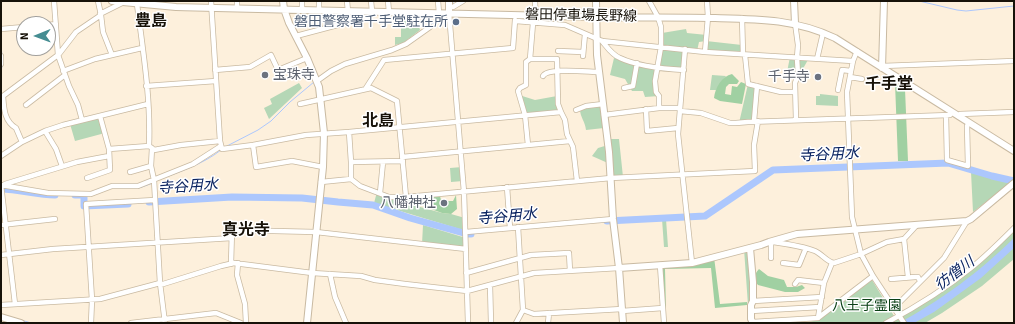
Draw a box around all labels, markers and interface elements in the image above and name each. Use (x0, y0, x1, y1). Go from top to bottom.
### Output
street label: 磐田停車場長野線 (525, 7, 637, 25)
district label: 豊島 (135, 12, 167, 32)
place label: 磐田警察署千手堂駐在所 (294, 14, 448, 30)
north arrow (16, 16, 56, 56)
marker: 磐田警察署千手堂駐在所 (451, 17, 461, 27)
text: N (18, 32, 31, 40)
place label: 宝珠寺 (273, 67, 315, 83)
place label: 千手寺 (768, 69, 810, 85)
marker: 宝珠寺 (260, 70, 270, 80)
marker: 千手寺 (813, 72, 823, 82)
district label: 千手堂 (865, 75, 913, 95)
district label: 北島 (362, 112, 394, 132)
water label: 寺谷用水 (799, 144, 859, 166)
water label: 寺谷用水 (157, 176, 219, 198)
place label: 八幡神社 (380, 195, 436, 211)
marker: 八幡神社 (439, 198, 449, 208)
water label: 寺谷用水 (476, 205, 538, 229)
district label: 真光寺 (222, 221, 270, 241)
water label: 彷僧川 (932, 253, 978, 295)
park label: 八王子霊園 (832, 298, 902, 314)

